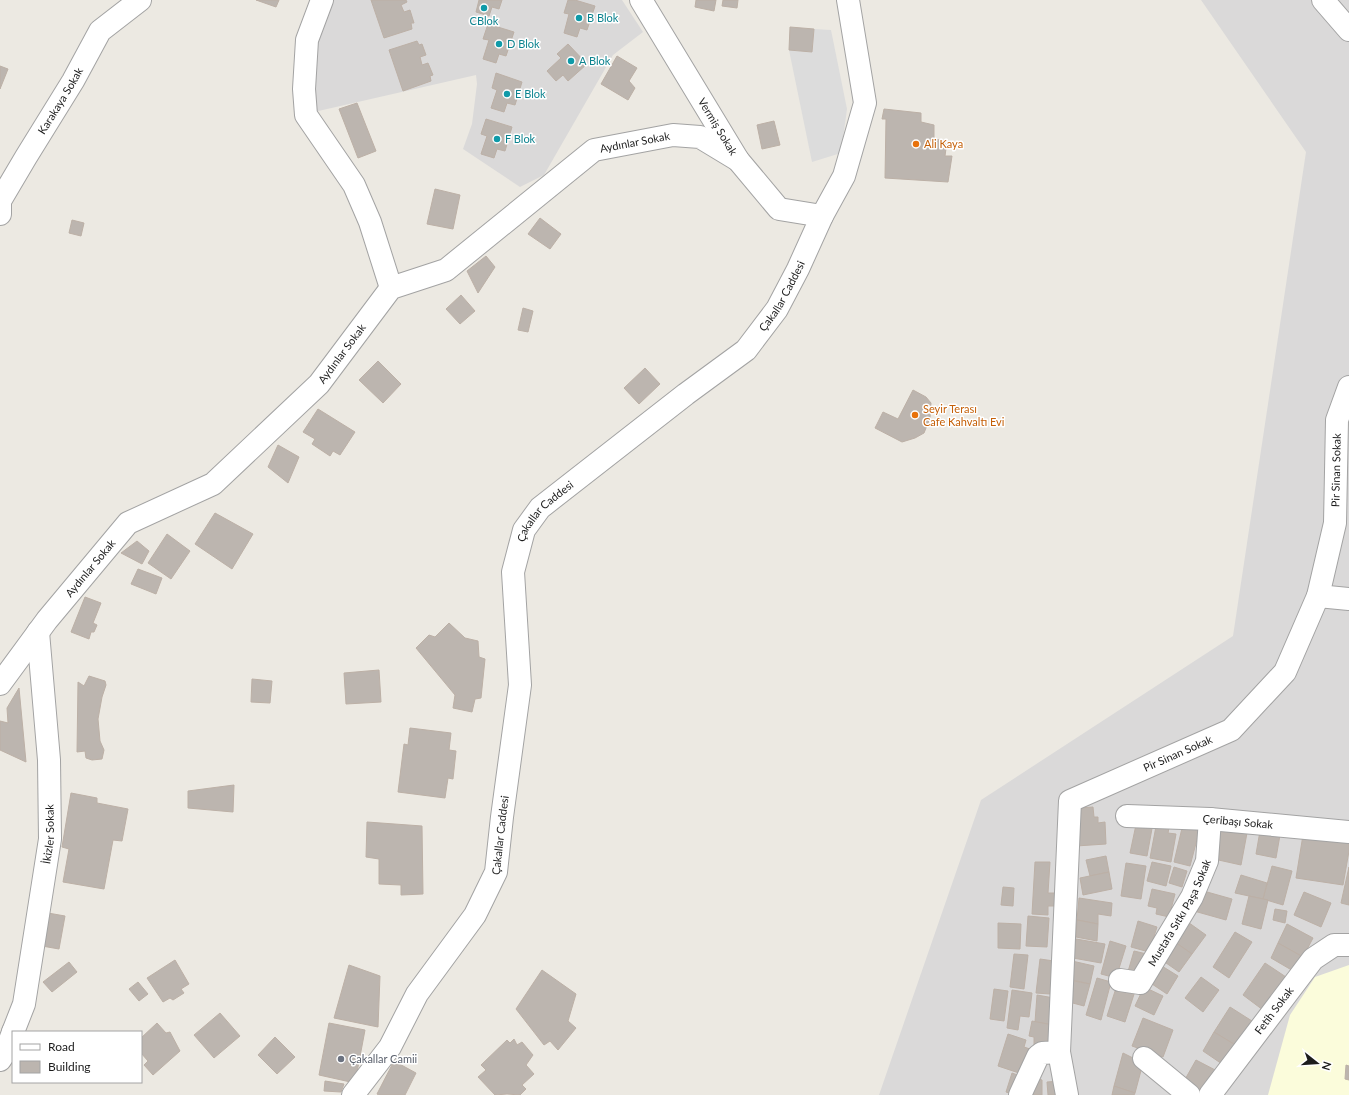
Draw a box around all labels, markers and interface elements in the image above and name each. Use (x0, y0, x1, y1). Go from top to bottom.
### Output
marker: CBlok (479, 3, 489, 13)
place label: B Blok (587, 11, 619, 24)
marker: B Blok (574, 13, 584, 23)
place label: CBlok (470, 14, 499, 27)
place label: D Blok (507, 37, 540, 50)
marker: D Blok (494, 39, 504, 49)
place label: A Blok (579, 54, 611, 67)
marker: A Blok (566, 56, 576, 66)
street label: Karakaya Sokak (35, 65, 85, 136)
place label: E Blok (515, 87, 546, 100)
marker: E Blok (502, 89, 512, 99)
street label: Vermiş Sokak (696, 95, 741, 158)
street label: Aydınlar Sokak (599, 129, 671, 155)
place label: F Blok (505, 132, 536, 145)
marker: F Blok (492, 134, 502, 144)
place label: Ali Kaya (924, 137, 963, 150)
marker: Ali Kaya (911, 139, 921, 149)
street label: Çakallar Caddesi (756, 258, 807, 333)
street label: Aydınlar Sokak (315, 321, 368, 386)
place label: Seyir Terası Cafe Kahvaltı Evi (923, 402, 1005, 428)
marker: Seyir Terası Cafe Kahvaltı Evi (910, 410, 920, 420)
street label: Pir Sinan Sokak (1328, 433, 1343, 507)
street label: Çakallar Caddesi (514, 477, 576, 543)
street label: Aydınlar Sokak (62, 536, 118, 599)
street label: Pir Sinan Sokak (1141, 732, 1214, 774)
street label: Çakallar Caddesi (489, 794, 511, 875)
street label: İkizler Sokak (39, 804, 56, 865)
street label: Çeribaşı Sokak (1203, 812, 1274, 831)
street label: Mustafa Sıtkı Paşa Sokak (1145, 857, 1213, 968)
street label: Fetih Sokak (1251, 984, 1296, 1036)
legend (12, 1031, 142, 1083)
text: Road (48, 1039, 75, 1054)
north arrow (1297, 1043, 1337, 1083)
place label: Çakallar Camii (349, 1052, 418, 1065)
marker: Çakallar Camii (336, 1054, 346, 1064)
text: Building (48, 1059, 91, 1074)
text: N (1320, 1060, 1334, 1072)

